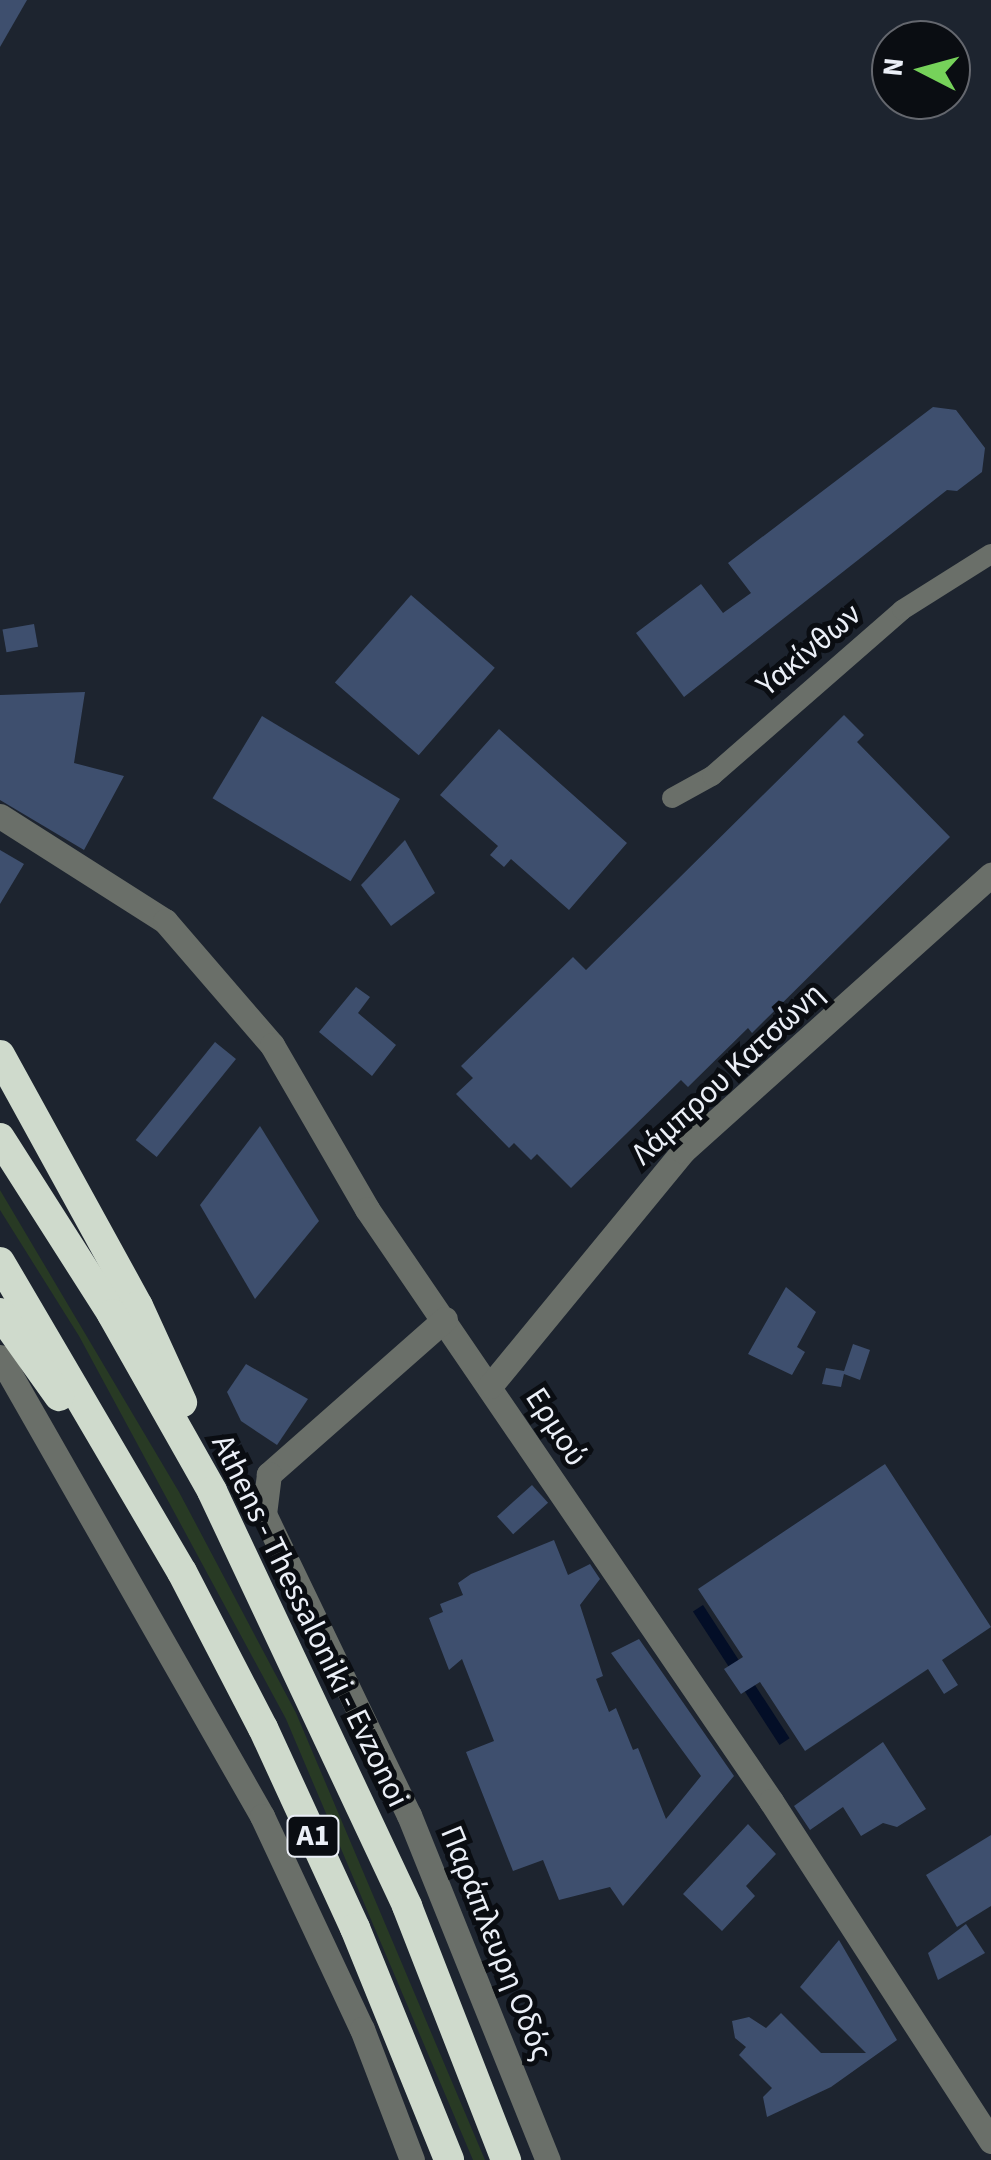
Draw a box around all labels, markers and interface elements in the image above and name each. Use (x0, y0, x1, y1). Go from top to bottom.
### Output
north arrow (871, 20, 971, 120)
text: N (872, 56, 914, 78)
street label: Υακίνθων (749, 595, 869, 705)
street label: Λάμπρου Κατσώνη (624, 975, 832, 1173)
street label: Ερμού (517, 1381, 595, 1473)
street label: Athens - Thessaloniki - Evzonoi (203, 1429, 417, 1813)
road number: Α1 (286, 1811, 340, 1861)
street label: Παράπλευρη Οδός (431, 1820, 561, 2066)

